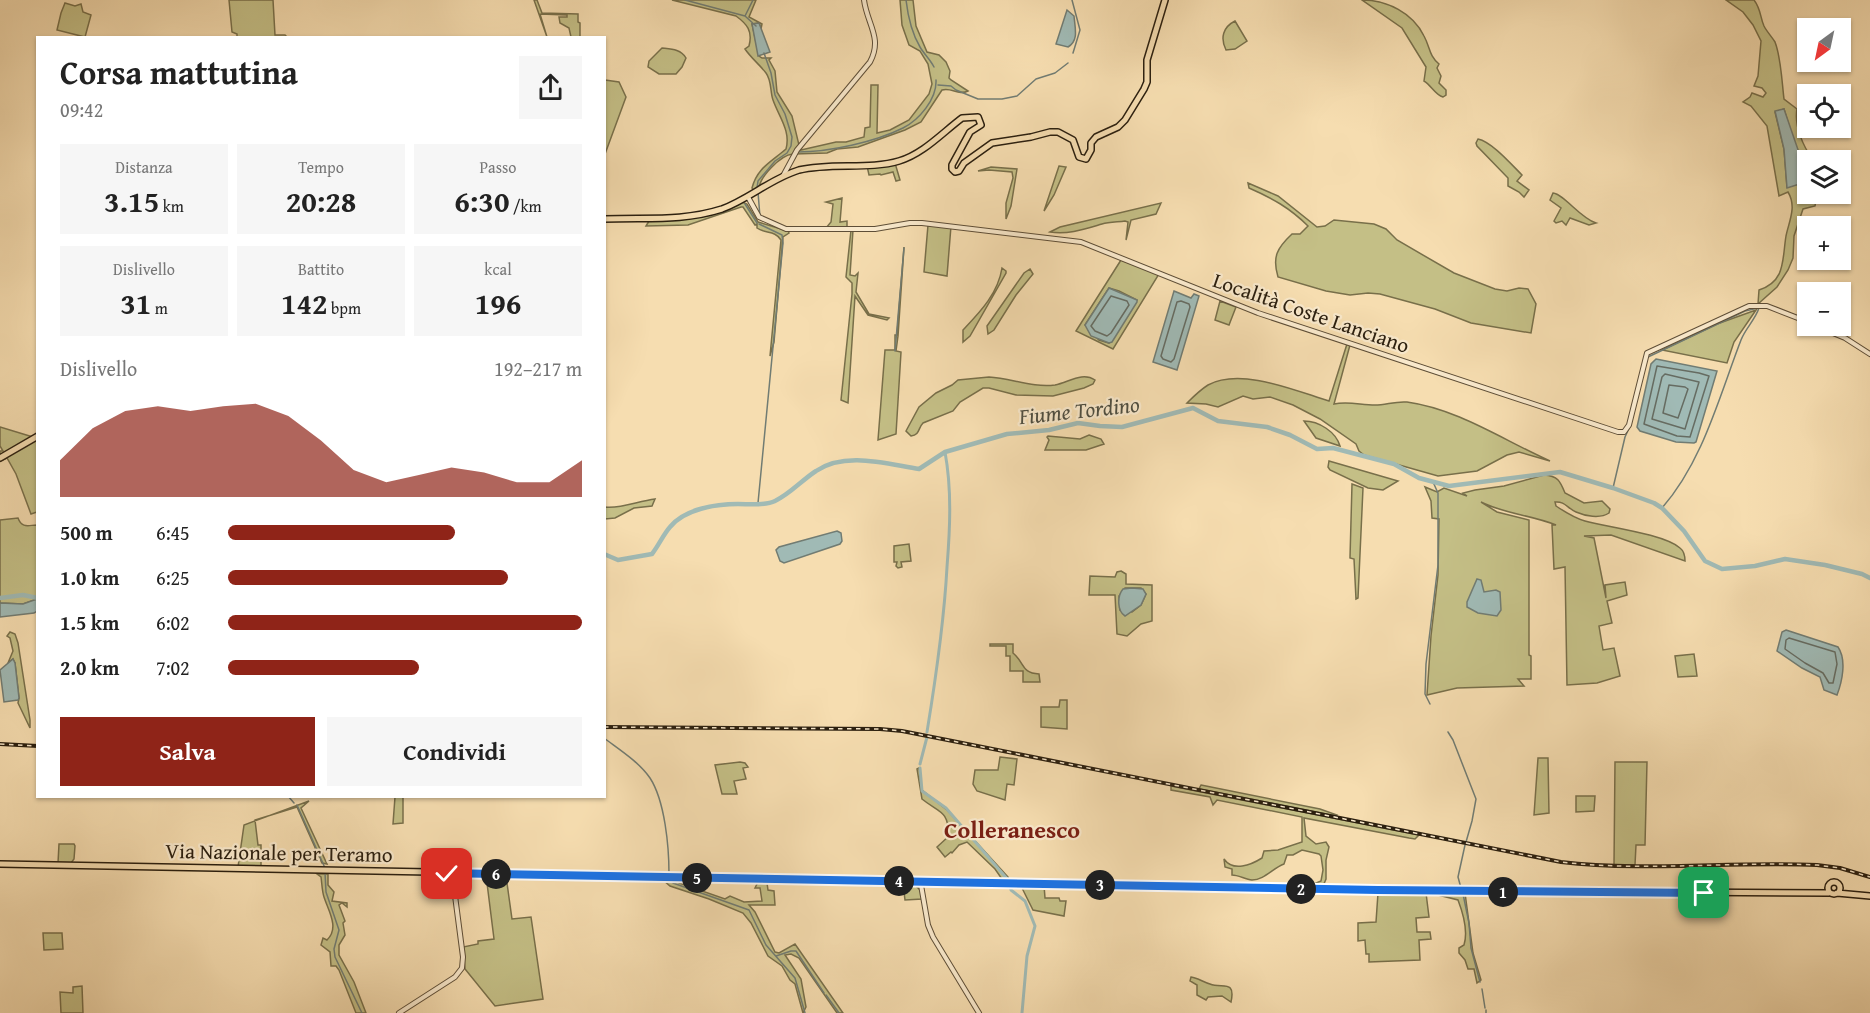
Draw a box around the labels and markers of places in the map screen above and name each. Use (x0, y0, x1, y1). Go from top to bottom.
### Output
pin (421, 848, 472, 899)
pin: 6 (481, 859, 511, 889)
pin: 5 (682, 863, 712, 893)
pin: 4 (884, 866, 914, 896)
pin (1678, 867, 1729, 918)
pin: 3 (1085, 870, 1115, 900)
pin: 2 (1286, 874, 1316, 904)
pin: 1 (1488, 877, 1518, 907)

